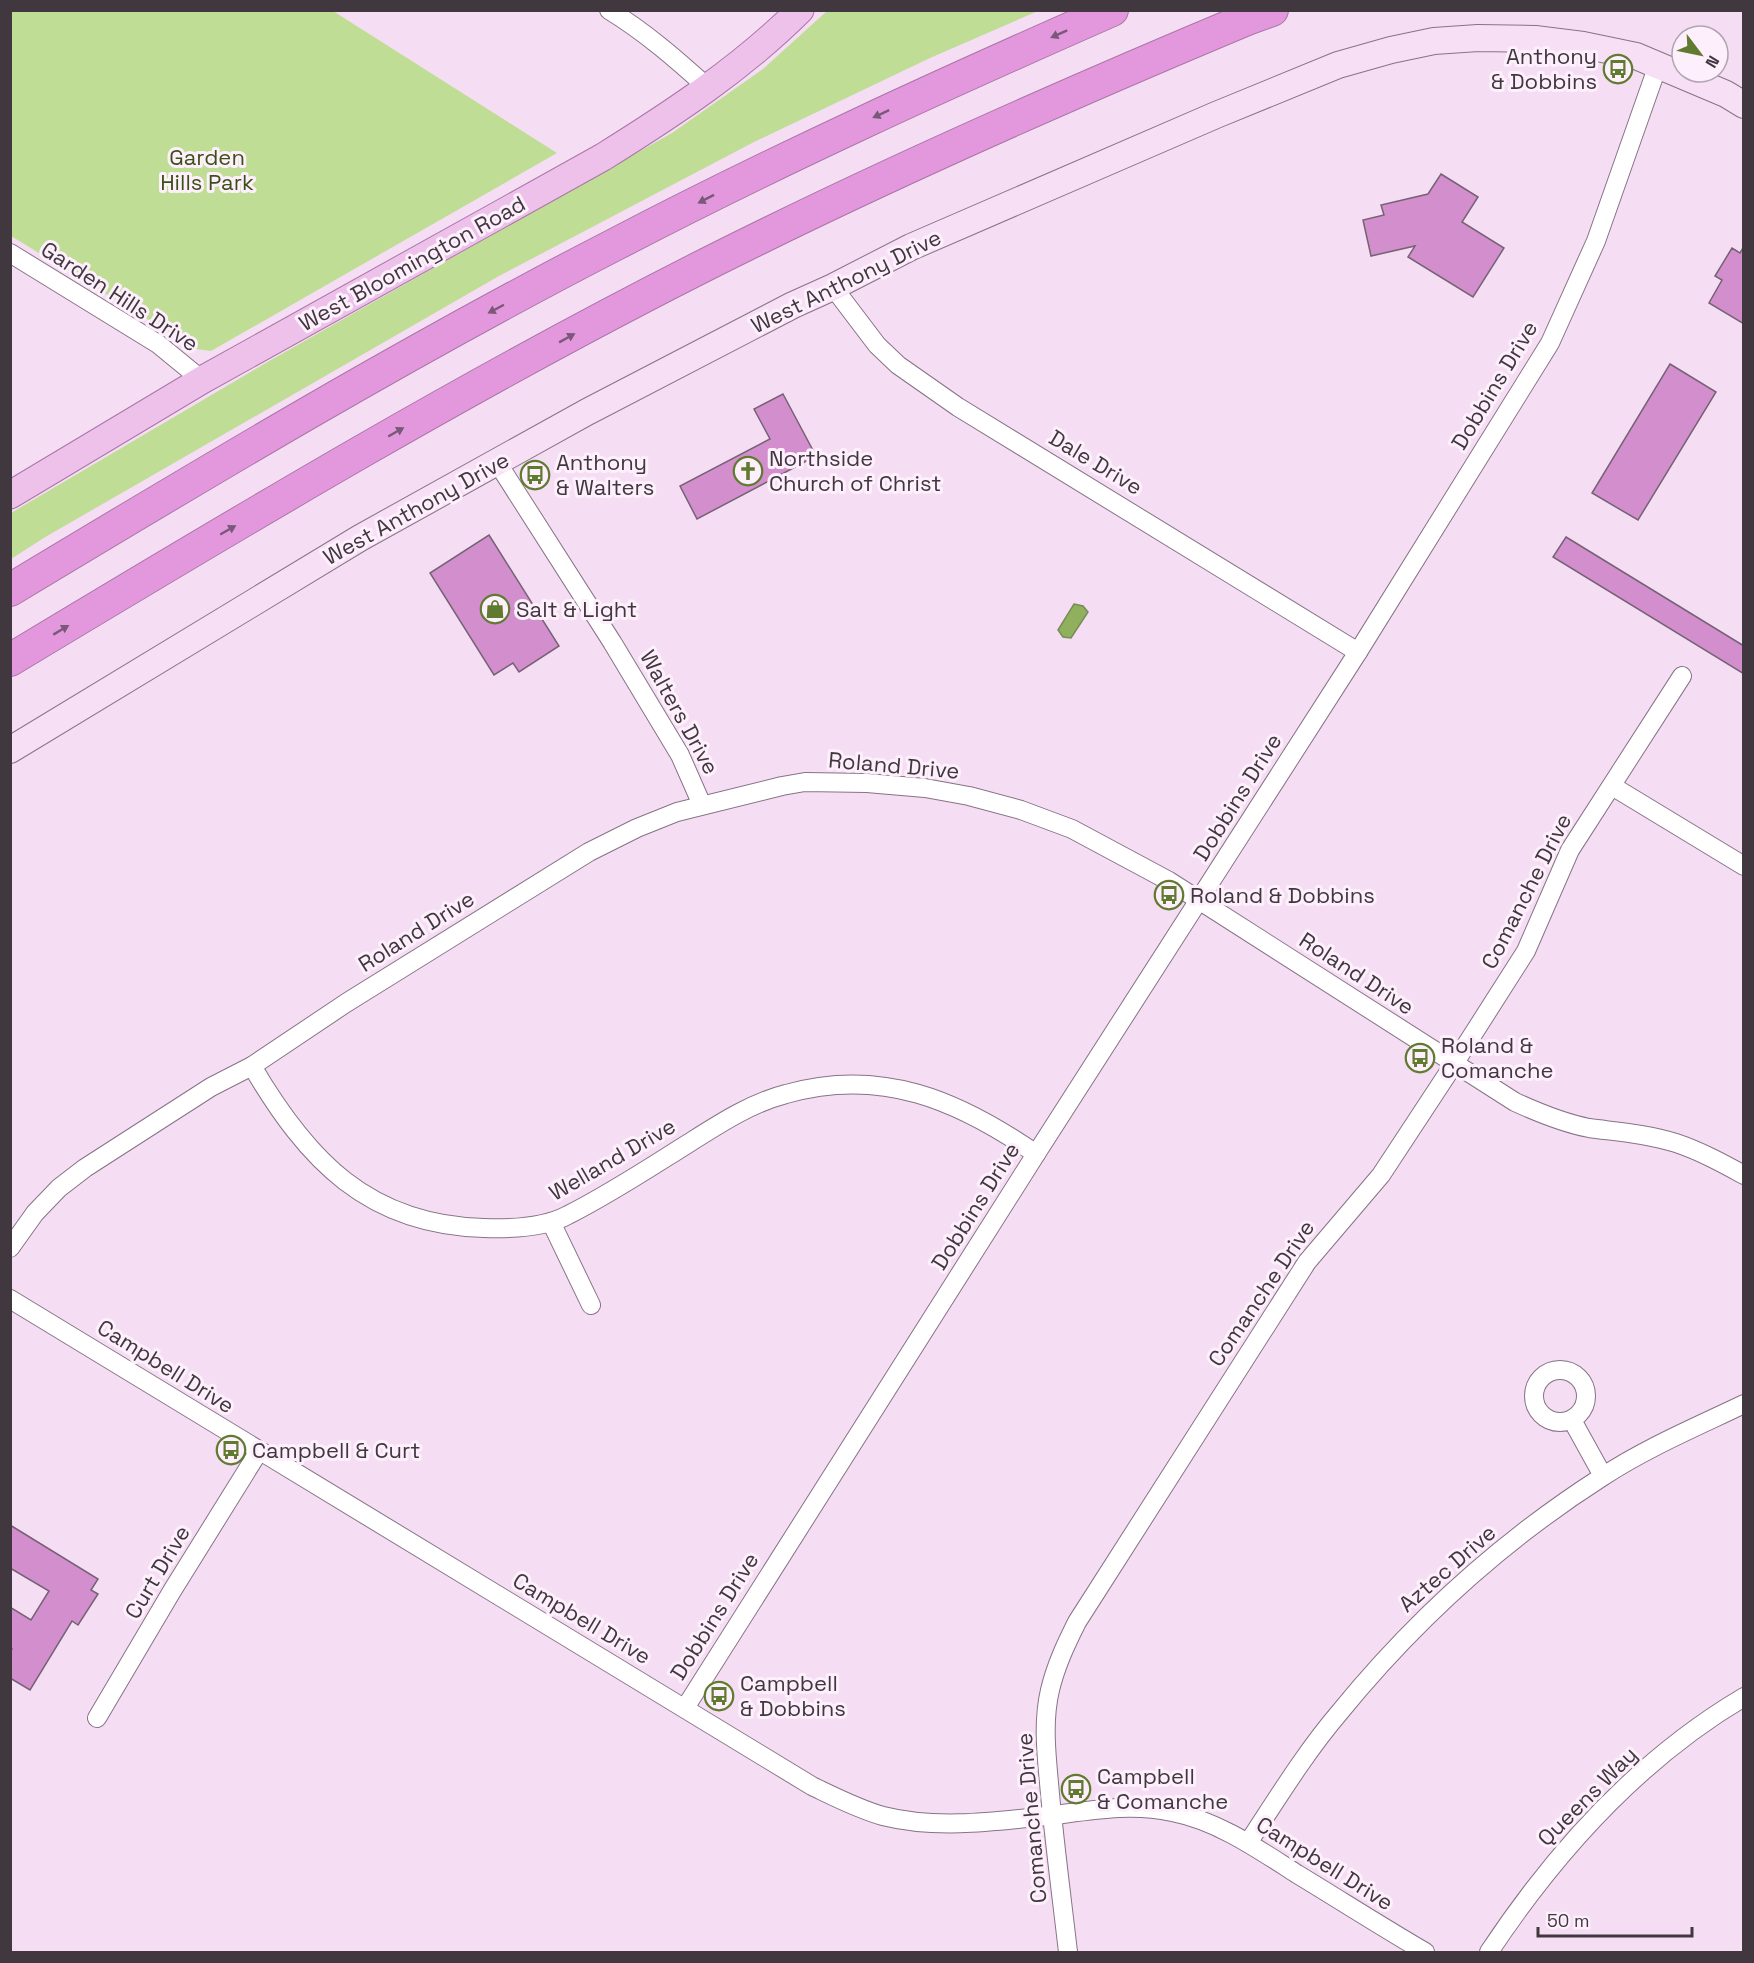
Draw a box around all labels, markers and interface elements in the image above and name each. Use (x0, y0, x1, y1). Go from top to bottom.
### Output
north arrow (1670, 24, 1730, 84)
one-way arrow (1049, 29, 1067, 39)
place label: Anthony & Dobbins (1491, 42, 1597, 95)
text: N (1701, 52, 1724, 72)
bus stop icon: Anthony & Dobbins (1602, 53, 1634, 85)
one-way arrow (872, 109, 889, 118)
park label: Garden Hills Park (160, 143, 254, 196)
street label: West Bloomington Road (294, 189, 530, 337)
one-way arrow (697, 194, 714, 204)
street label: West Anthony Drive (746, 223, 946, 339)
street label: Garden Hills Drive (36, 235, 204, 357)
one-way arrow (487, 304, 504, 314)
street label: Dobbins Drive (1445, 315, 1543, 455)
one-way arrow (559, 333, 576, 343)
street label: Dale Drive (1044, 423, 1148, 501)
one-way arrow (388, 427, 405, 437)
place label: Northside Church of Christ (769, 444, 941, 497)
street label: West Anthony Drive (318, 445, 514, 571)
place label: Anthony & Walters (556, 448, 654, 501)
church icon: Northside Church of Christ (732, 455, 764, 487)
bus stop icon: Anthony & Walters (519, 459, 551, 491)
one-way arrow (220, 524, 236, 535)
shop icon: Salt & Light (479, 593, 511, 625)
place label: Salt & Light (516, 595, 637, 623)
one-way arrow (53, 624, 69, 635)
street label: Walters Drive (634, 645, 726, 779)
street label: Dobbins Drive (1187, 728, 1287, 866)
street label: Roland Drive (827, 745, 961, 785)
street label: Comanche Drive (1475, 809, 1577, 973)
bus stop icon: Roland & Dobbins (1153, 879, 1185, 911)
place label: Roland & Dobbins (1190, 881, 1375, 909)
street label: Roland Drive (353, 884, 479, 978)
street label: Roland Drive (1294, 925, 1420, 1021)
place label: Roland & Comanche (1441, 1031, 1553, 1084)
bus stop icon: Roland & Comanche (1404, 1042, 1436, 1074)
street label: Welland Drive (544, 1112, 680, 1206)
street label: Dobbins Drive (925, 1137, 1025, 1275)
street label: Comanche Drive (1202, 1214, 1320, 1372)
street label: Campbell Drive (92, 1313, 240, 1419)
bus stop icon: Campbell & Curt (215, 1434, 247, 1466)
place label: Campbell & Curt (252, 1436, 420, 1464)
street label: Aztec Drive (1393, 1518, 1501, 1618)
street label: Curt Drive (118, 1520, 196, 1624)
street label: Dobbins Drive (664, 1547, 764, 1685)
street label: Campbell Drive (508, 1566, 656, 1670)
place label: Campbell & Dobbins (740, 1669, 846, 1722)
bus stop icon: Campbell & Dobbins (703, 1680, 735, 1712)
street label: Comanche Drive (1010, 1732, 1052, 1904)
street label: Queens Way (1531, 1740, 1643, 1852)
place label: Campbell & Comanche (1097, 1762, 1228, 1815)
bus stop icon: Campbell & Comanche (1060, 1773, 1092, 1805)
street label: Campbell Drive (1251, 1810, 1399, 1916)
scale bar (1538, 1900, 1692, 1938)
text: 50 m (1547, 1909, 1589, 1932)

